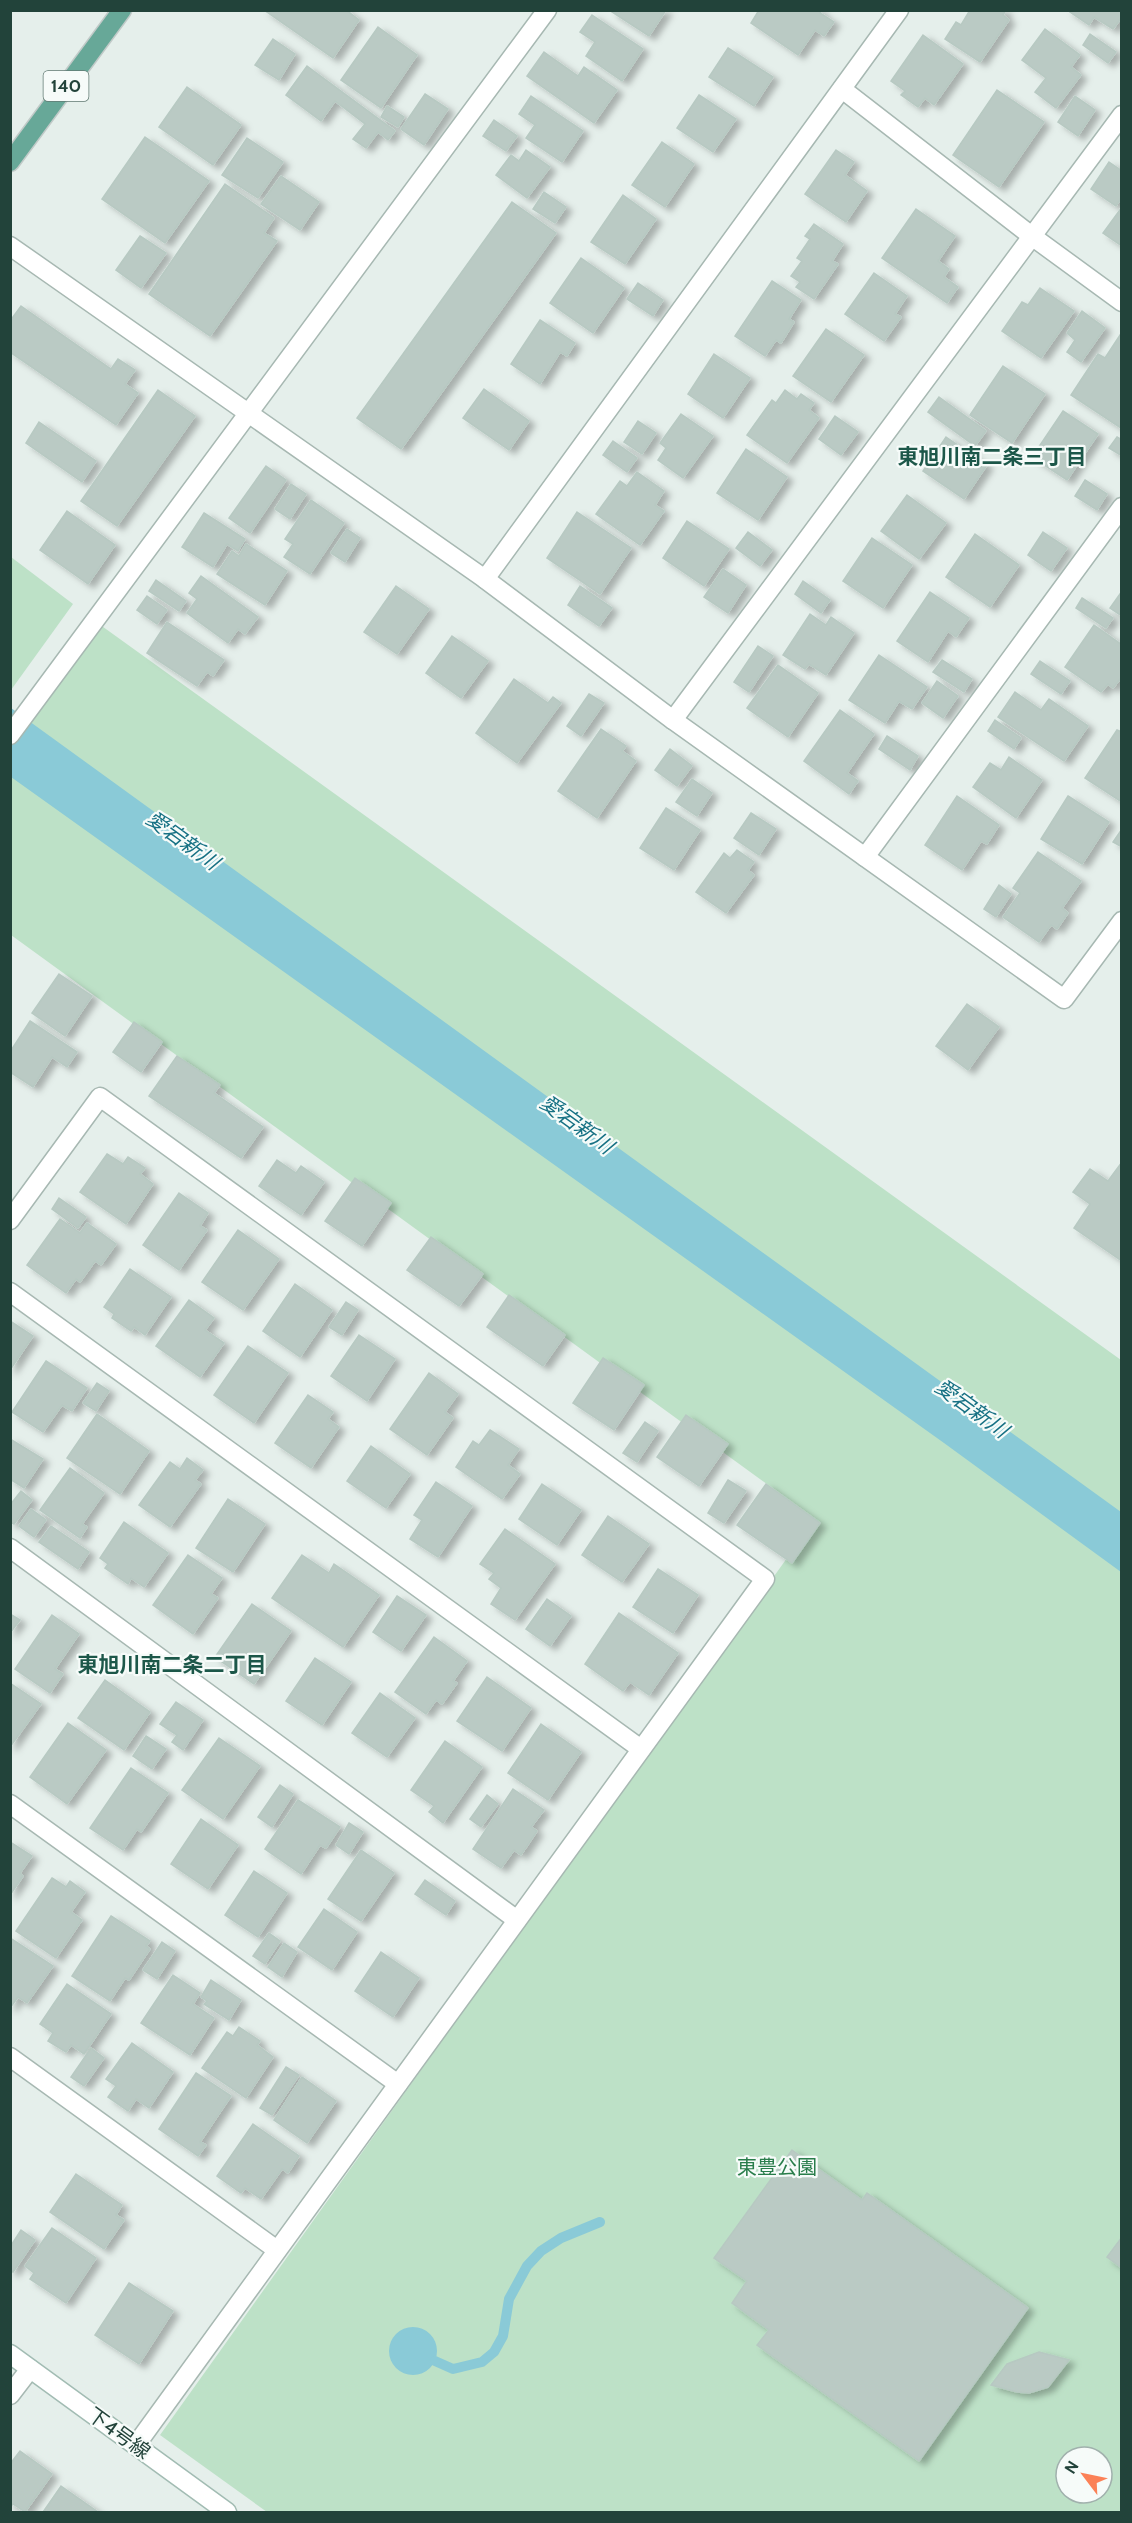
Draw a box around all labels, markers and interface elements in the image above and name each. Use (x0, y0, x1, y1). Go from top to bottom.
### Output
road number: 140 (44, 71, 88, 101)
district label: 東旭川南二条三丁目 (898, 444, 1087, 469)
water label: 愛宕新川 (142, 805, 226, 876)
water label: 愛宕新川 (536, 1089, 620, 1160)
water label: 愛宕新川 (931, 1373, 1015, 1444)
district label: 東旭川南二条二丁目 (78, 1652, 267, 1677)
park label: 東豊公園 (737, 2155, 817, 2179)
street label: 下4号線 (83, 2402, 155, 2464)
north arrow (1054, 2445, 1114, 2505)
text: N (1061, 2457, 1083, 2477)

